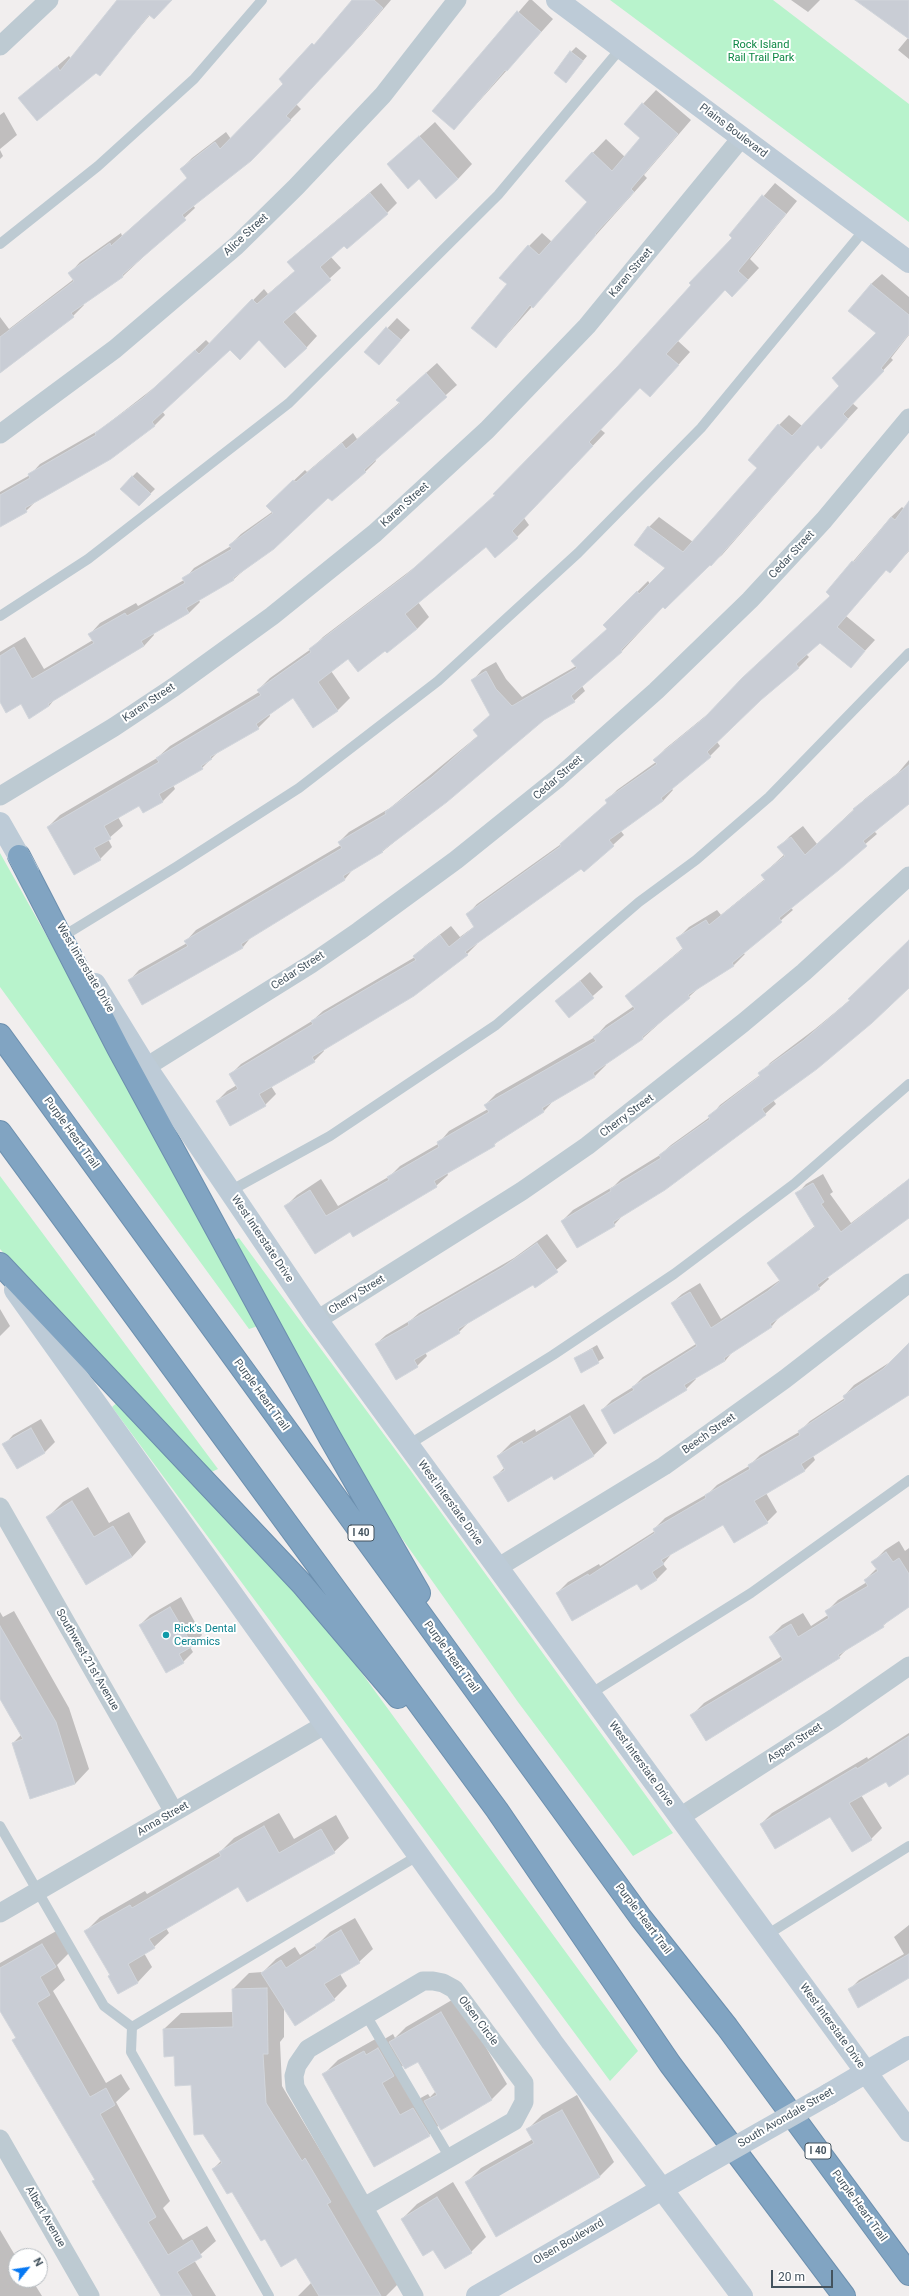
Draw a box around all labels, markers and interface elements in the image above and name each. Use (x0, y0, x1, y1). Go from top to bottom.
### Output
park label: Rock Island Rail Trail Park (728, 38, 794, 64)
street label: Plains Boulevard (697, 101, 769, 161)
street label: Alice Street (221, 211, 271, 259)
street label: Karen Street (607, 246, 655, 300)
street label: Karen Street (378, 480, 432, 530)
street label: Cedar Street (766, 528, 818, 582)
street label: Karen Street (120, 681, 178, 725)
street label: Cedar Street (531, 753, 585, 803)
street label: West Interstate Drive (53, 921, 117, 1015)
street label: Cedar Street (269, 949, 327, 993)
street label: Cherry Street (598, 1092, 656, 1140)
street label: Purple Heart Trail (41, 1095, 101, 1171)
street label: West Interstate Drive (228, 1193, 296, 1285)
street label: Cherry Street (327, 1273, 387, 1317)
street label: Purple Heart Trail (231, 1357, 291, 1433)
street label: Beech Street (680, 1411, 738, 1457)
street label: West Interstate Drive (415, 1458, 485, 1548)
road number: I 40 (348, 1525, 374, 1541)
street label: Southwest 21st Avenue (53, 1607, 121, 1713)
street label: Purple Heart Trail (421, 1619, 481, 1695)
place label: Rick's Dental Ceramics (174, 1622, 236, 1648)
marker: Rick's Dental Ceramics (161, 1630, 171, 1640)
street label: West Interstate Drive (606, 1719, 676, 1809)
street label: Aspen Street (765, 1720, 825, 1766)
street label: Anna Street (135, 1799, 191, 1839)
street label: Purple Heart Trail (612, 1881, 674, 1957)
street label: West Interstate Drive (797, 1981, 867, 2071)
street label: Olsen Circle (455, 1994, 501, 2048)
street label: South Avondale Street (736, 2085, 836, 2151)
road number: I 40 (805, 2143, 831, 2159)
street label: Purple Heart Trail (829, 2168, 889, 2244)
street label: Albert Avenue (22, 2184, 68, 2250)
street label: Olsen Boulevard (531, 2216, 607, 2268)
north arrow (8, 2248, 48, 2288)
text: N (30, 2256, 46, 2269)
scale bar (773, 2262, 835, 2288)
text: 20 m (778, 2270, 805, 2284)

